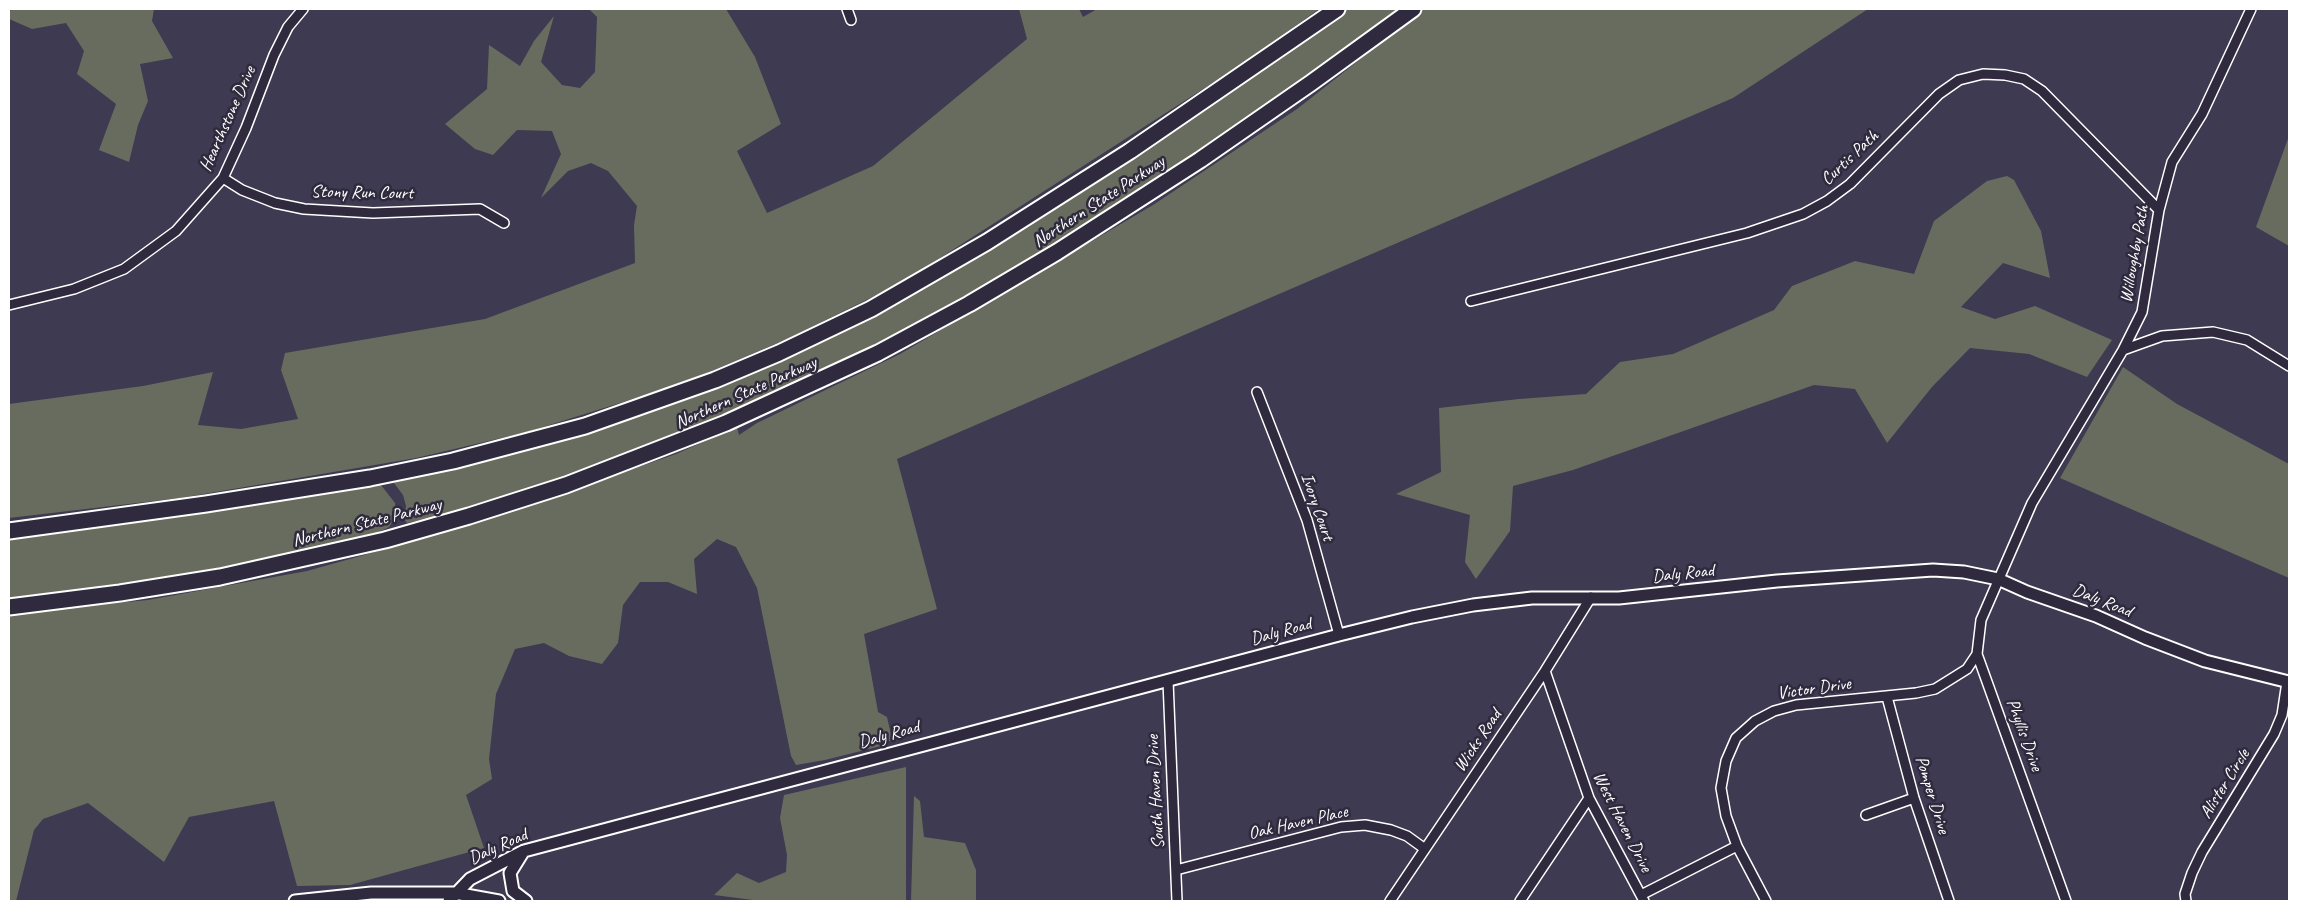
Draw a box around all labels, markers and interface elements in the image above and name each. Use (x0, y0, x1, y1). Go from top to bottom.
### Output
street label: Hearthstone Drive (195, 63, 261, 175)
street label: Curtis Path (1817, 126, 1883, 190)
street label: Northern State Parkway (1029, 151, 1169, 253)
street label: Stony Run Court (311, 181, 413, 205)
street label: Willoughby Path (2116, 204, 2154, 304)
street label: Northern State Parkway (672, 352, 820, 434)
street label: Ivory Court (1295, 470, 1339, 544)
street label: Northern State Parkway (290, 494, 444, 552)
street label: Daly Road (1651, 560, 1715, 588)
street label: Daly Road (2069, 579, 2135, 623)
street label: Daly Road (1248, 614, 1314, 650)
street label: Victor Drive (1776, 673, 1852, 705)
street label: Phyllis Drive (2001, 696, 2047, 774)
street label: Wicks Road (1449, 706, 1507, 776)
street label: Daly Road (856, 717, 922, 753)
street label: South Haven Drive (1142, 734, 1170, 850)
street label: Alister Circle (2195, 745, 2255, 823)
street label: Pomper Drive (1910, 754, 1954, 836)
street label: West Haven Drive (1587, 768, 1657, 876)
street label: Oak Haven Place (1246, 801, 1350, 845)
street label: Daly Road (465, 825, 531, 869)

